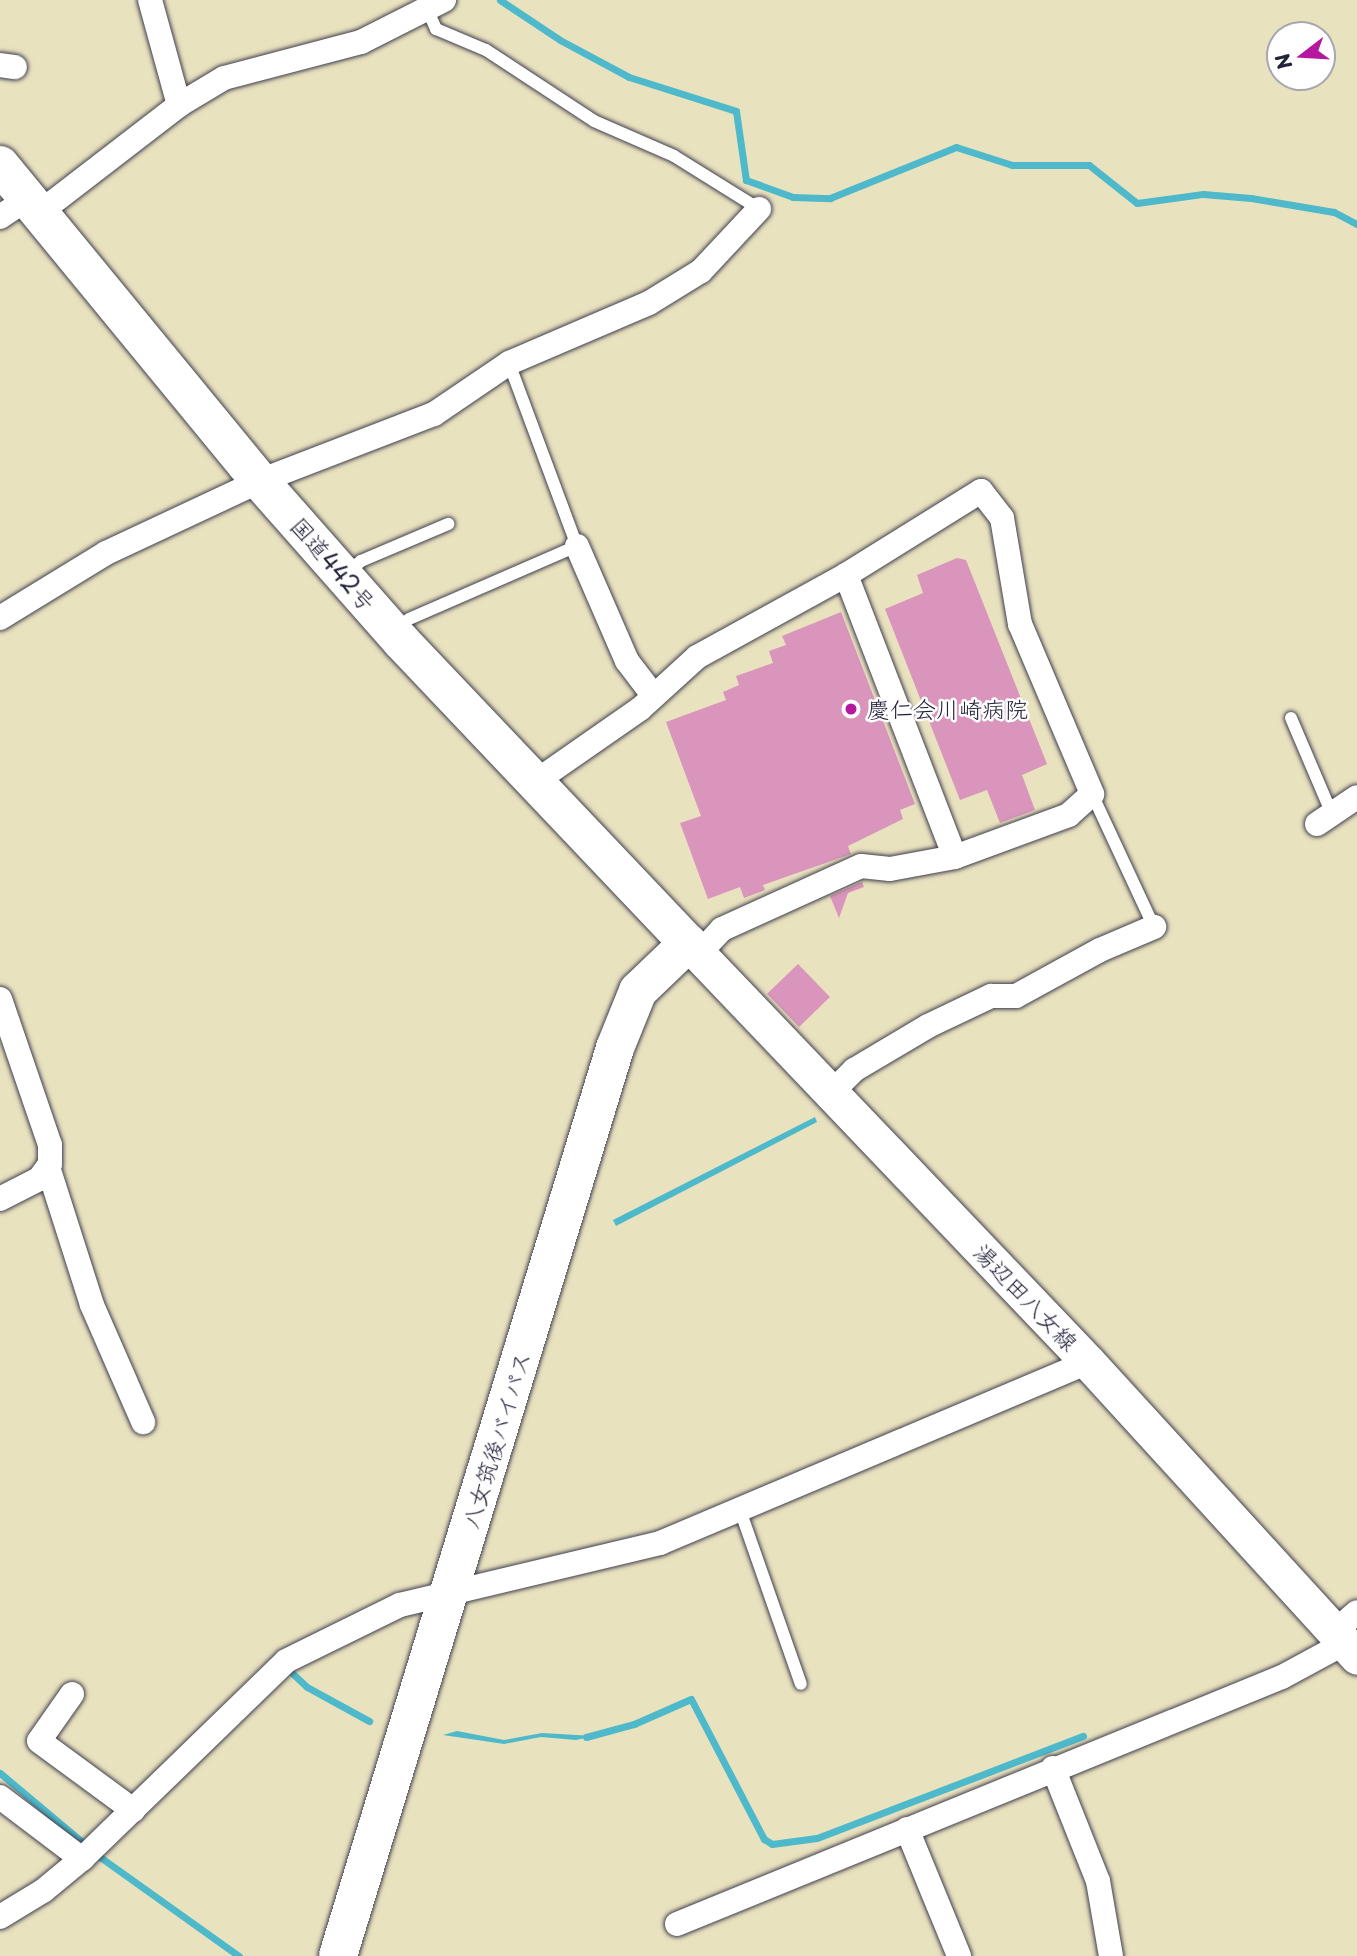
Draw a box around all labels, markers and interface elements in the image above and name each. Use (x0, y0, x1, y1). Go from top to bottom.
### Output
north arrow (1266, 21, 1336, 91)
text: N (1267, 50, 1298, 73)
street label: 国道442号 (285, 512, 381, 616)
place label: 慶仁会川崎病院 (867, 695, 1028, 723)
marker: 慶仁会川崎病院 (841, 699, 861, 719)
street label: 湯辺田八女線 (968, 1238, 1084, 1356)
street label: 八女筑後バイパス (456, 1348, 536, 1532)

